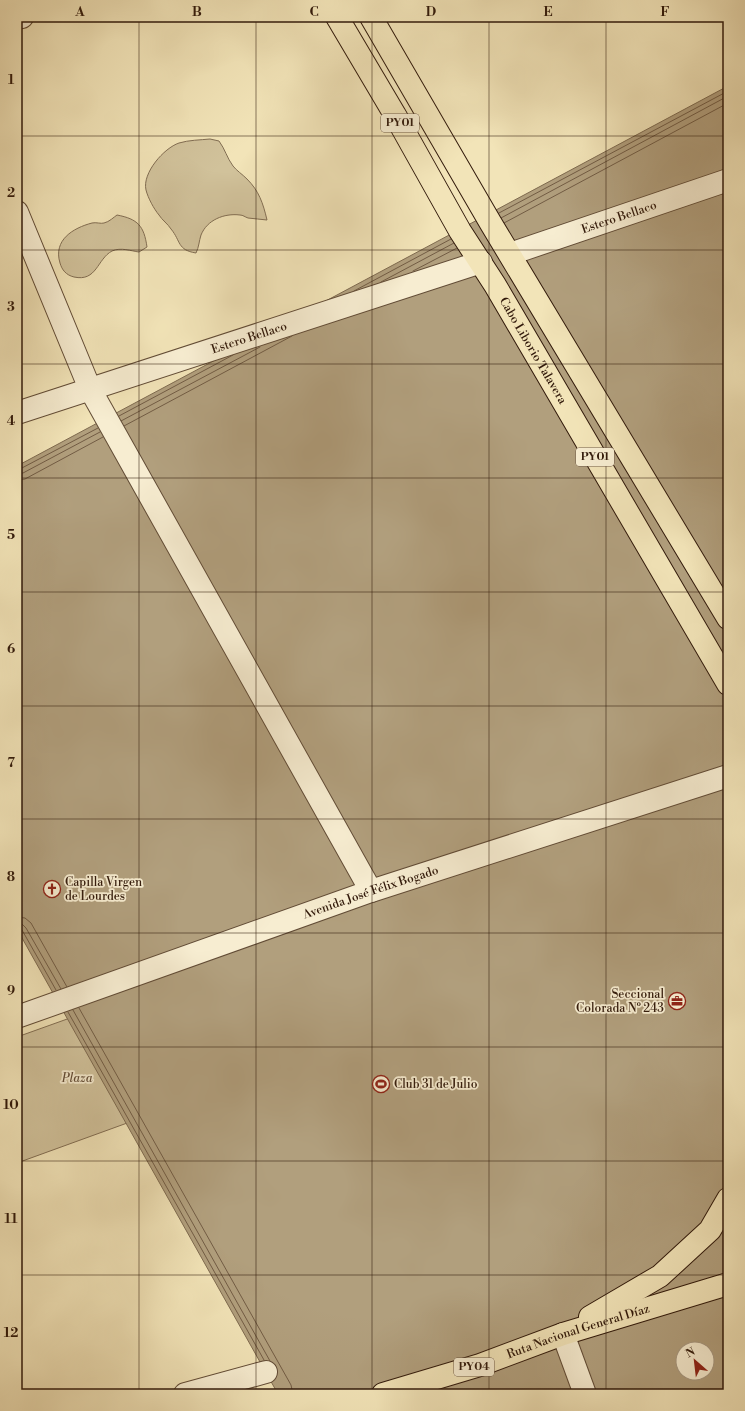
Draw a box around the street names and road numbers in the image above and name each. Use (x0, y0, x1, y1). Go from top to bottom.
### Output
road number: PY01 (381, 114, 419, 132)
street label: Estero Bellaco (579, 197, 659, 237)
street label: Cabo Liborio Talavera (496, 294, 571, 407)
street label: Estero Bellaco (209, 318, 289, 357)
road number: PY01 (576, 448, 614, 466)
street label: Avenida José Félix Bogado (300, 862, 440, 922)
street label: Ruta Nacional General Díaz (505, 1301, 651, 1362)
road number: PY04 (454, 1358, 494, 1376)

